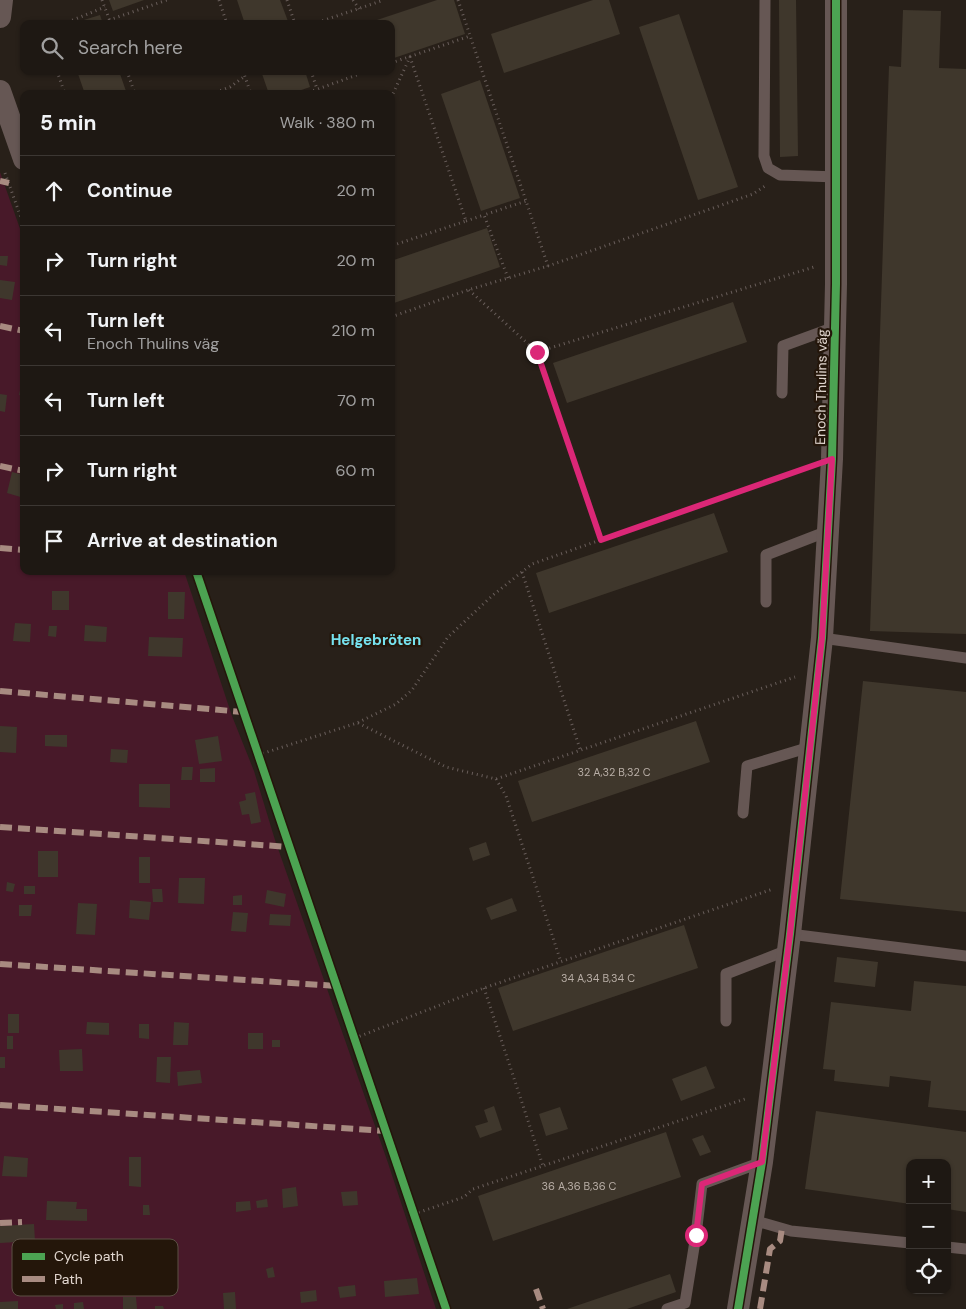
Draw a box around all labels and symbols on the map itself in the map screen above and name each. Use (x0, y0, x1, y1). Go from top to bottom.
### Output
street label: Enoch Thulins väg (811, 329, 831, 445)
route end (526, 341, 549, 364)
district label: Helgebröten (331, 630, 421, 650)
house number: 32 A,32 B,32 C (577, 765, 651, 779)
house number: 34 A,34 B,34 C (561, 971, 635, 985)
house number: 36 A,36 B,36 C (542, 1179, 617, 1193)
route start (685, 1224, 708, 1247)
legend (12, 1239, 178, 1296)
text: Cycle path (54, 1247, 124, 1265)
text: Path (54, 1270, 83, 1288)

